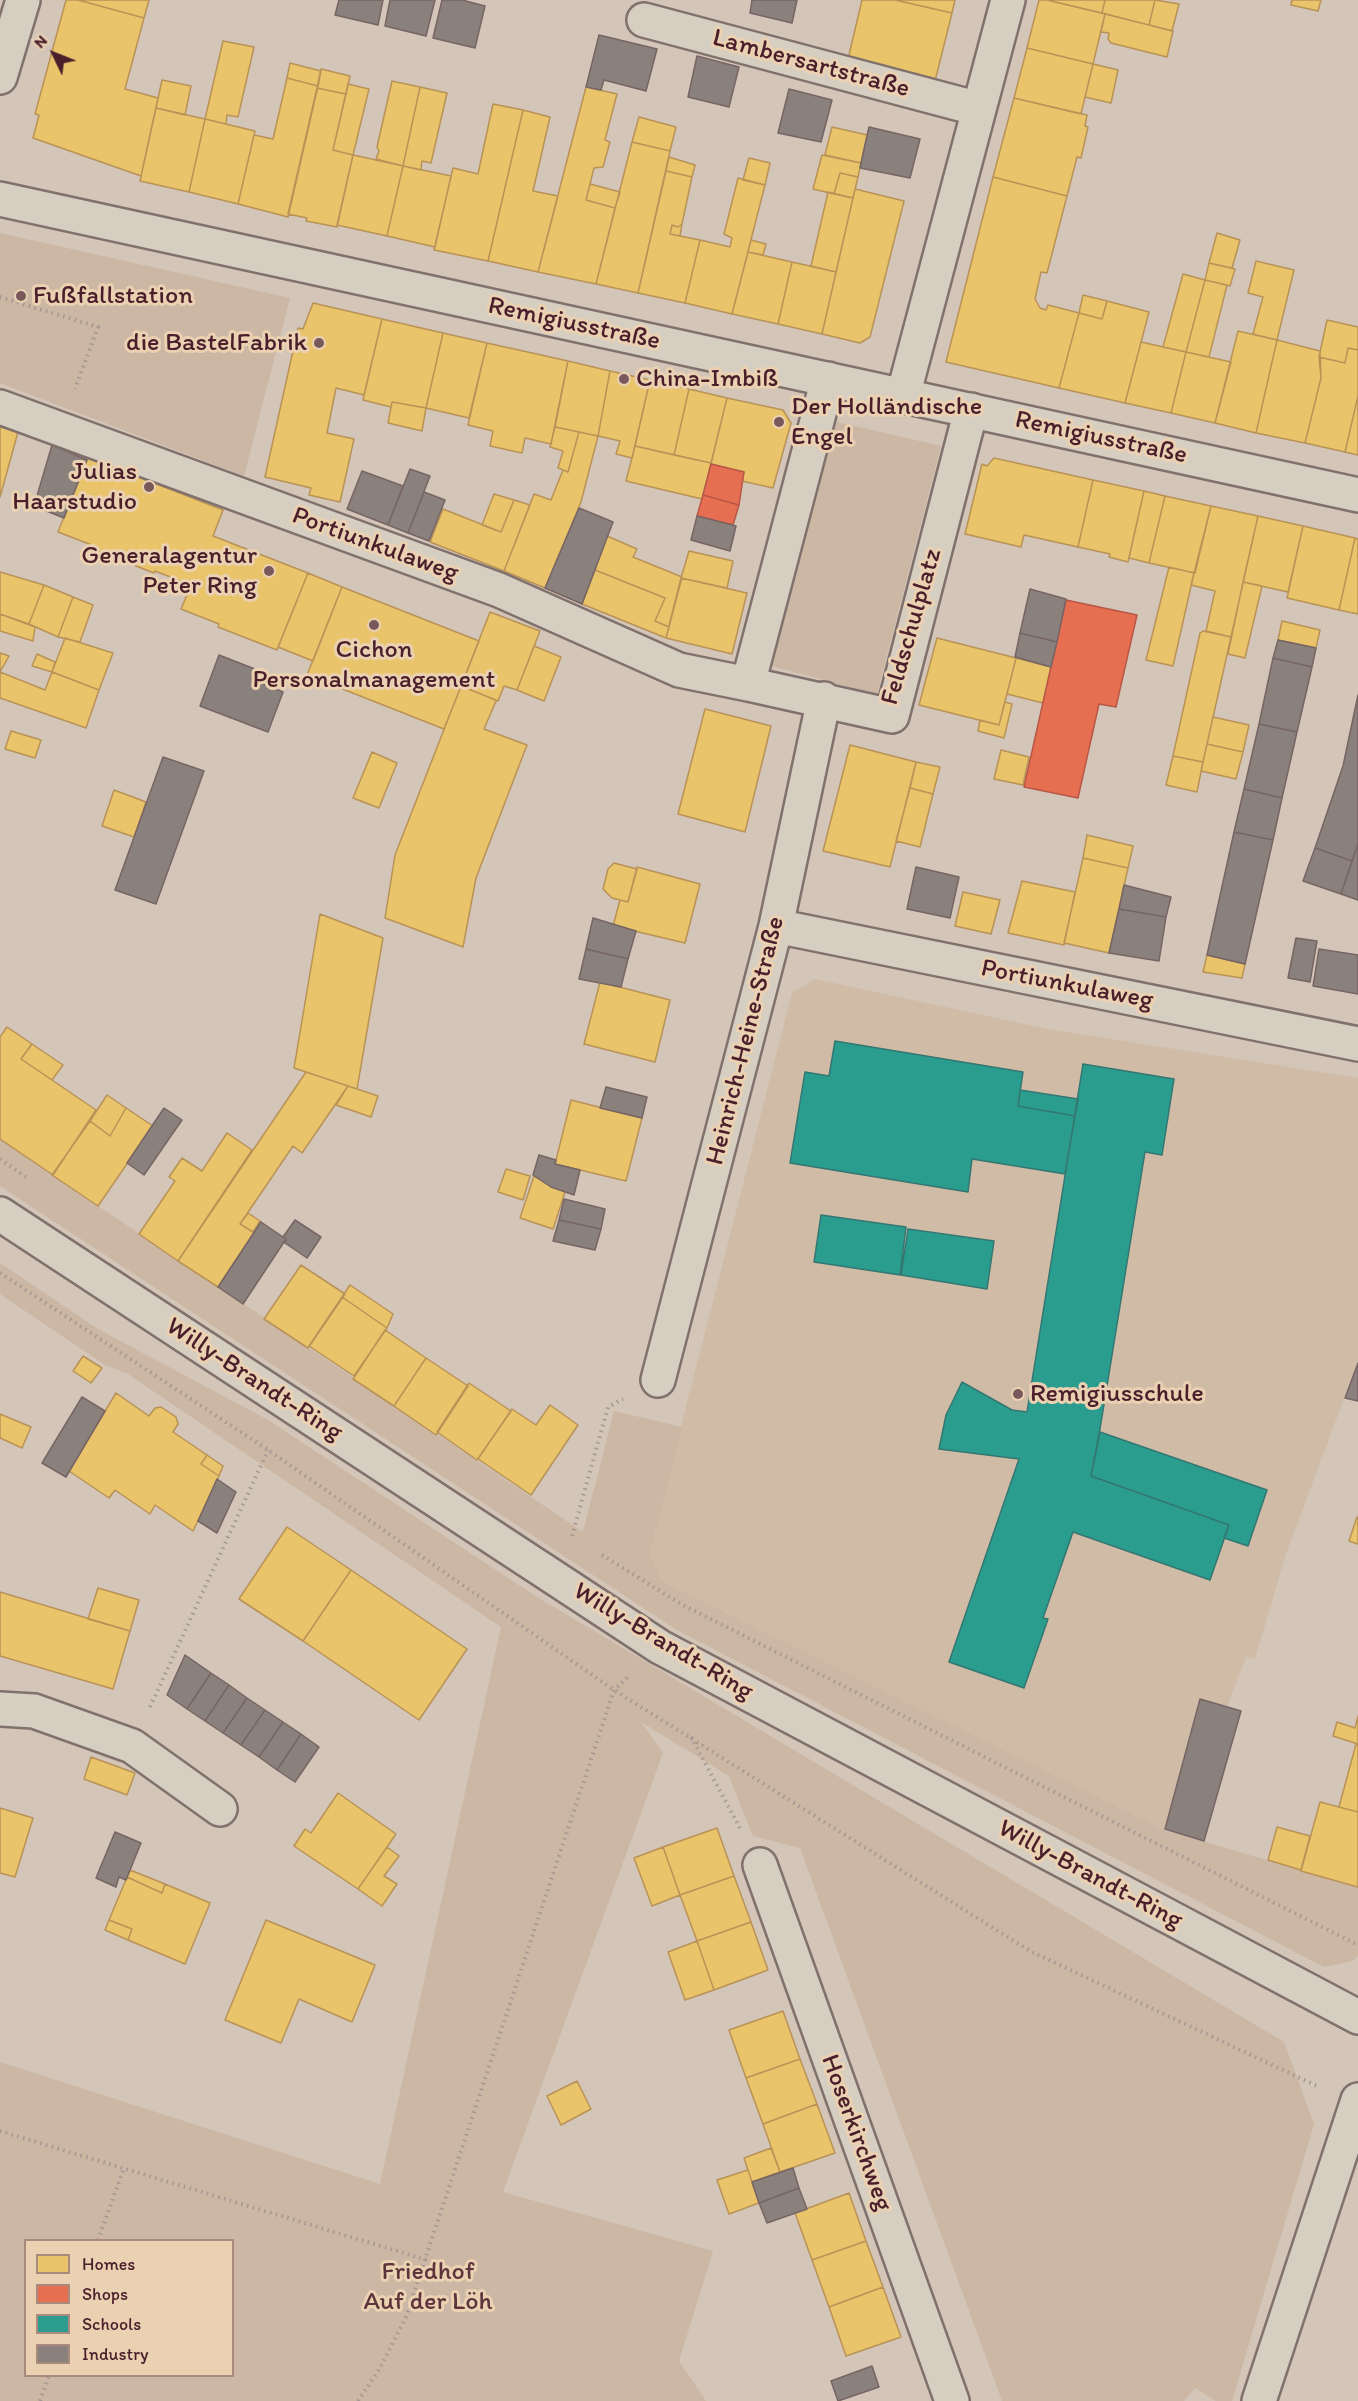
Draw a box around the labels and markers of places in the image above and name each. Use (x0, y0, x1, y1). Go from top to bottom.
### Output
place label: Fußfallstation (33, 280, 193, 312)
marker: Fußfallstation (14, 289, 28, 303)
place label: die BastelFabrik (126, 327, 307, 359)
marker: die BastelFabrik (312, 336, 326, 350)
place label: China-Imbiß (636, 363, 778, 395)
marker: China-Imbiß (617, 372, 631, 386)
place label: Der Holländische Engel (791, 391, 982, 452)
marker: Der Holländische Engel (772, 415, 786, 429)
place label: Julias Haarstudio (12, 456, 137, 518)
marker: Julias Haarstudio (142, 480, 156, 494)
place label: Generalagentur Peter Ring (81, 540, 257, 602)
marker: Generalagentur Peter Ring (262, 564, 276, 578)
marker: Cichon Personalmanagement (367, 618, 381, 632)
place label: Cichon Personalmanagement (253, 634, 495, 696)
place label: Remigiusschule (1030, 1378, 1204, 1410)
marker: Remigiusschule (1011, 1387, 1025, 1401)

